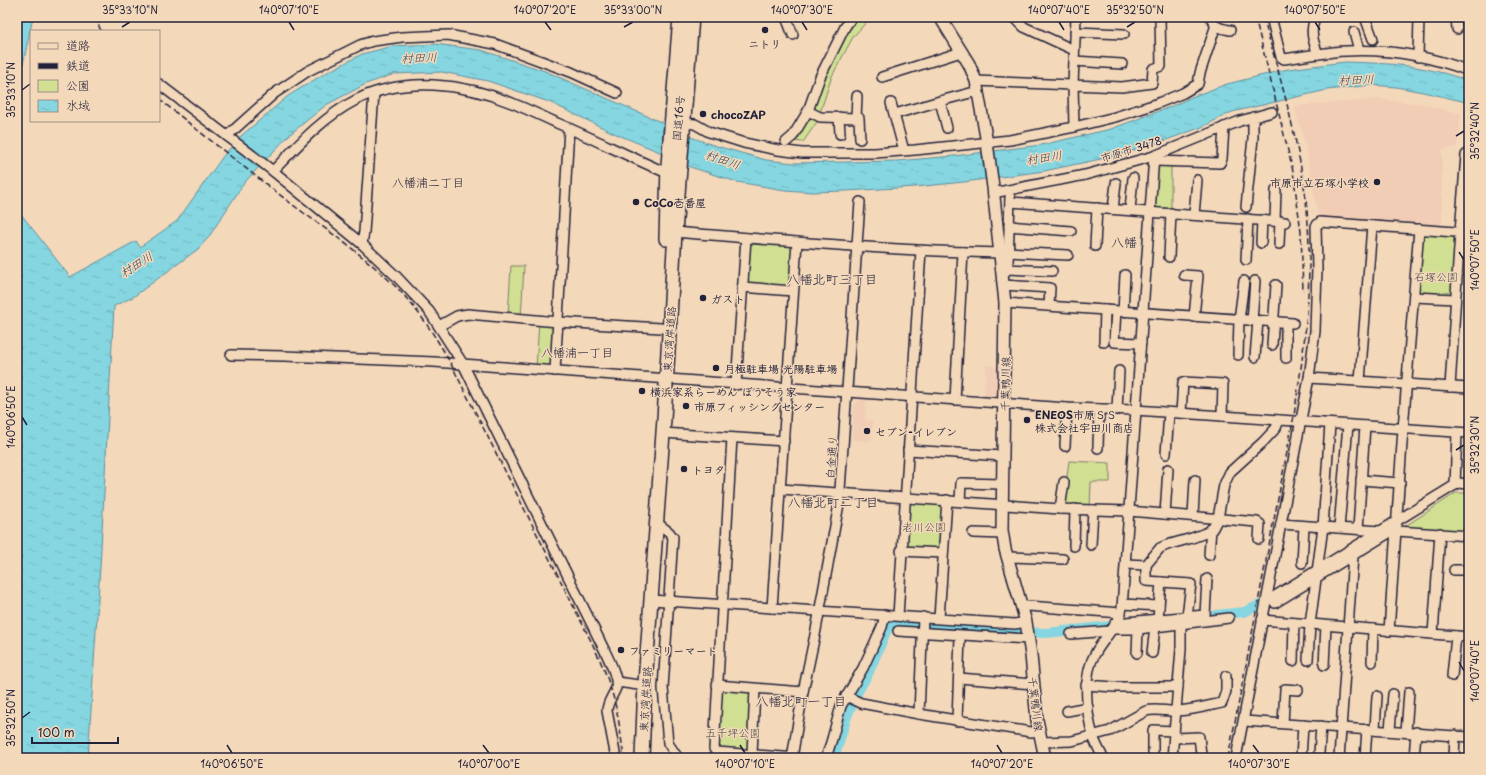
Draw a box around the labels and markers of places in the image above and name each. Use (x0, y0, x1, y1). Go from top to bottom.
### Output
marker: ニトリ (760, 25, 770, 35)
place label: ニトリ (749, 35, 782, 52)
place label: chocoZAP (711, 106, 766, 123)
marker: chocoZAP (698, 109, 708, 119)
place label: 市原市立石塚小学校 (1270, 174, 1369, 191)
marker: 市原市立石塚小学校 (1372, 177, 1382, 187)
place label: CoCo壱番屋 (644, 194, 706, 211)
marker: CoCo壱番屋 (631, 197, 641, 207)
place label: ガスト (711, 290, 745, 307)
marker: ガスト (698, 293, 708, 303)
place label: 月極駐車場 光陽駐車場 (724, 360, 838, 377)
marker: 月極駐車場 光陽駐車場 (711, 363, 721, 373)
place label: 横浜家系らーめん ぼうそう家 (650, 383, 797, 400)
marker: 横浜家系らーめん ぼうそう家 (637, 386, 647, 396)
place label: 市原フィッシングセンター (694, 398, 825, 415)
marker: 市原フィッシングセンター (681, 401, 691, 411)
place label: ENEOS市原ＳＳ 株式会社宇田川商店 (1035, 406, 1134, 436)
marker: ENEOS市原ＳＳ 株式会社宇田川商店 (1022, 415, 1032, 425)
place label: セブン-イレブン (875, 423, 957, 440)
marker: セブン-イレブン (862, 426, 872, 436)
place label: トヨタ (692, 461, 725, 478)
marker: トヨタ (679, 464, 689, 474)
place label: ファミリーマート (629, 642, 717, 659)
marker: ファミリーマート (616, 645, 626, 655)

